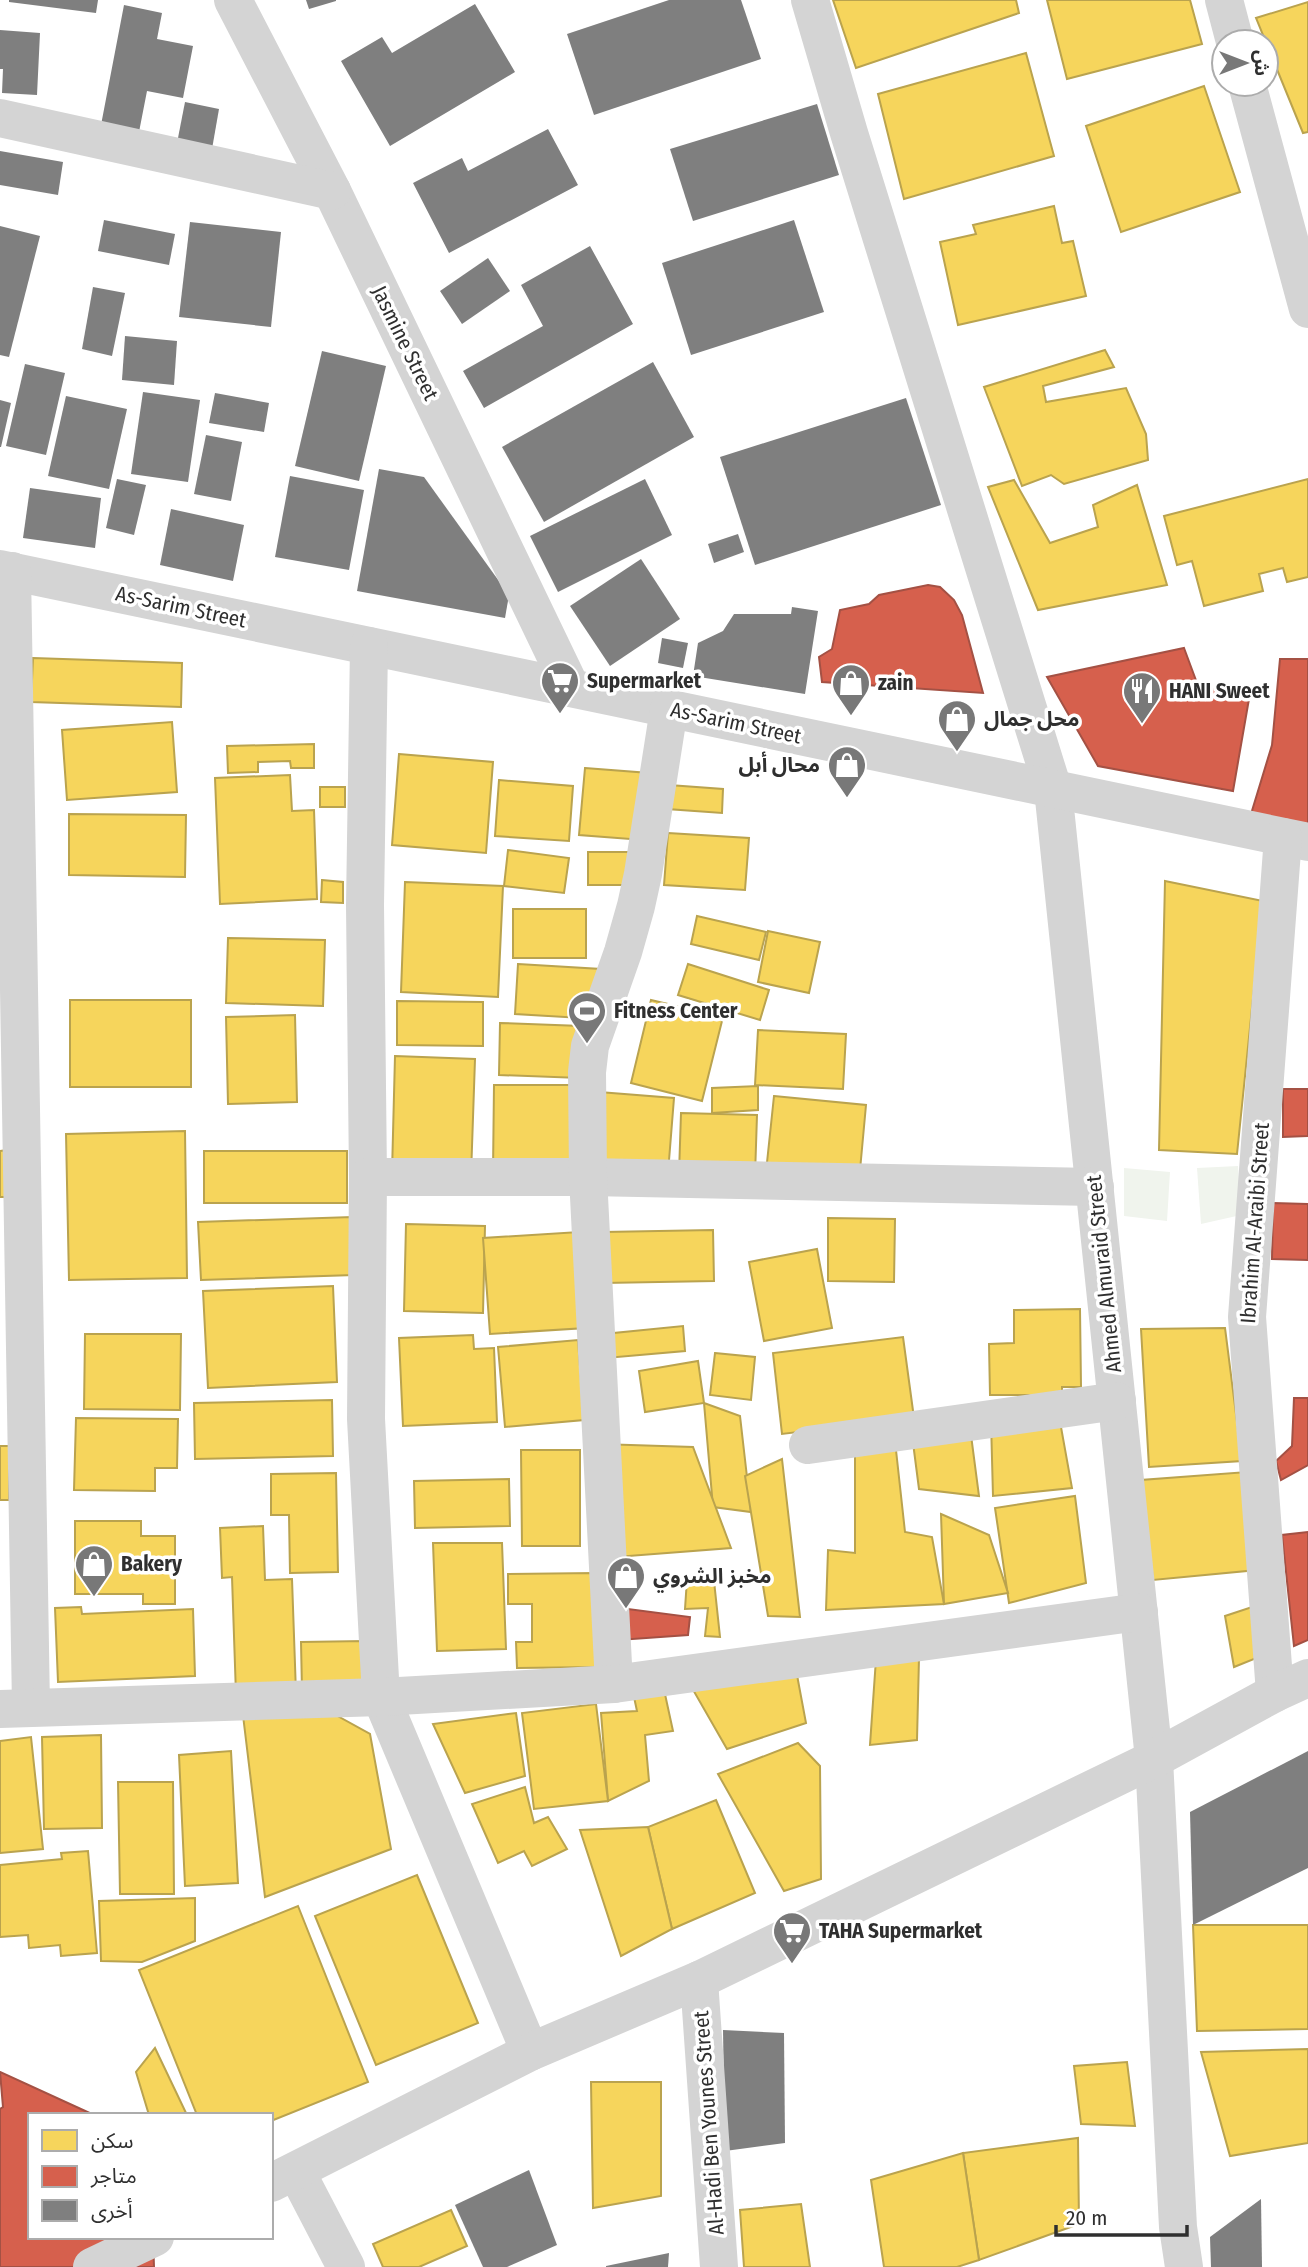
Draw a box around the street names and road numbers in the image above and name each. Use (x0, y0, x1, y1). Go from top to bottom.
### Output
street label: Jasmine Street (366, 281, 444, 405)
street label: As-Sarim Street (113, 580, 249, 634)
street label: As-Sarim Street (668, 696, 804, 750)
street label: Ibrahim Al-Araibi Street (1235, 1122, 1275, 1324)
street label: Ahmed Almuraid Street (1081, 1174, 1127, 1374)
street label: Al-Hadi Ben Younes Street (688, 2010, 730, 2236)

